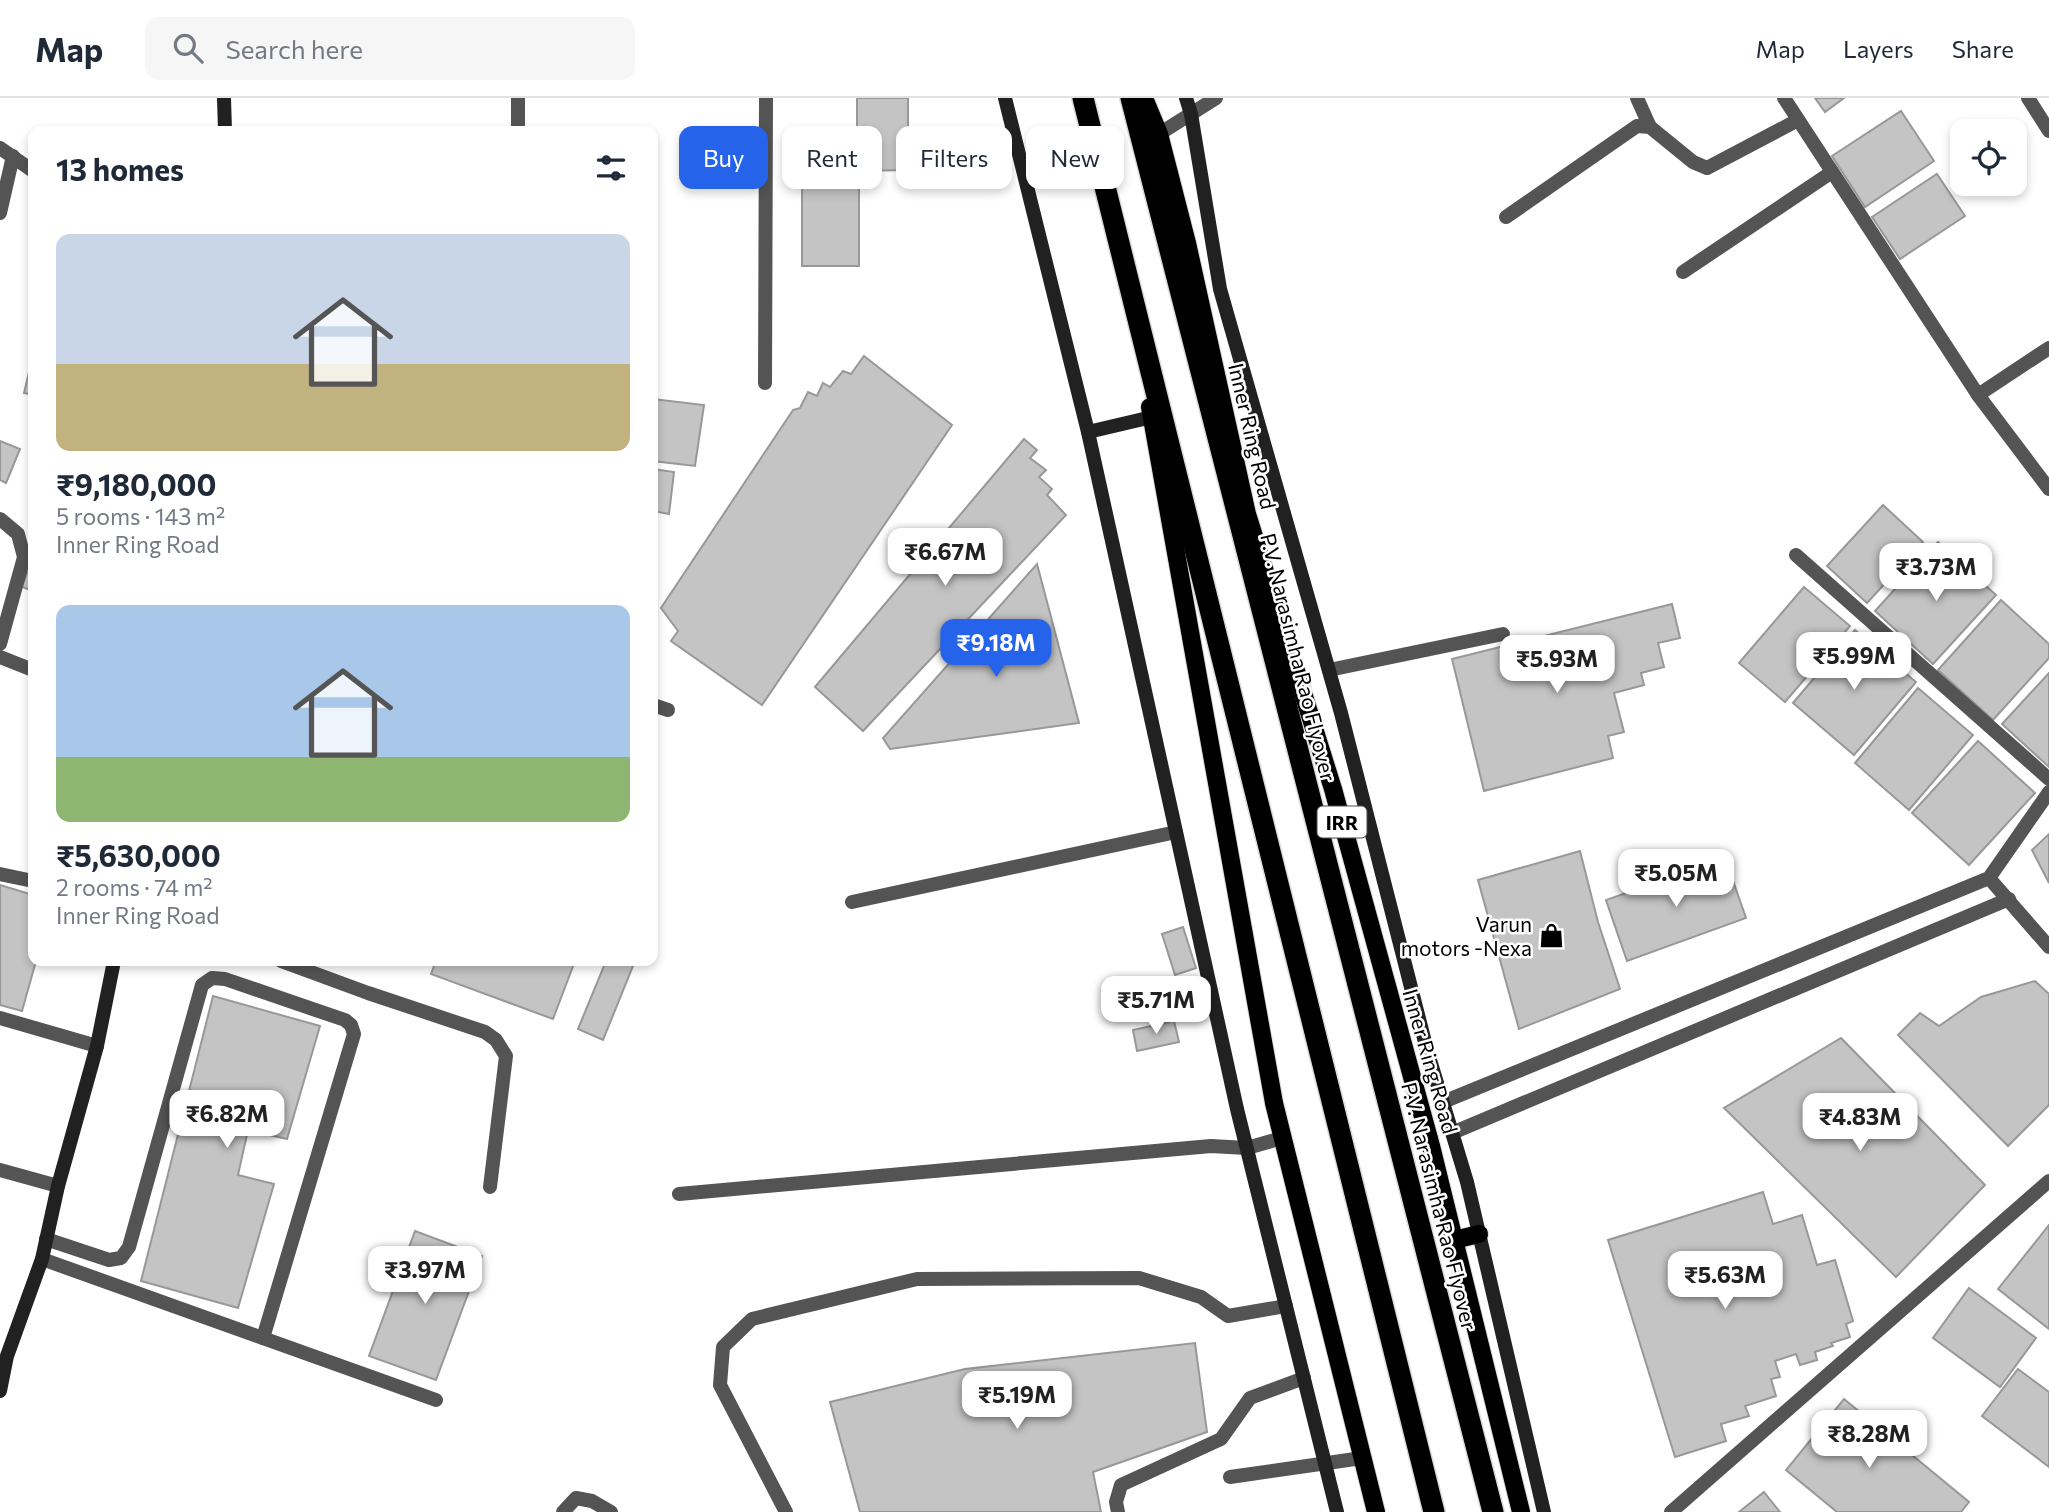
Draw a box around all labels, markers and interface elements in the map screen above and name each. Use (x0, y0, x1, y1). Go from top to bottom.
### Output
search box (145, 17, 635, 80)
text: Map (35, 28, 103, 69)
icon: search (169, 29, 207, 67)
text: Search here (225, 33, 363, 64)
text: Map (1756, 34, 1805, 63)
text: Layers (1843, 34, 1914, 63)
text: Share (1952, 34, 2014, 63)
map controls (1950, 119, 2027, 196)
button: locate (1950, 119, 2027, 196)
chip: Buy (679, 126, 768, 189)
chip: Rent (782, 126, 882, 189)
chip: Filters (896, 126, 1012, 189)
chip: New (1026, 126, 1124, 189)
icon: filters (592, 149, 630, 187)
text: 13 homes (56, 150, 184, 187)
icon: home (280, 279, 406, 405)
street label: Inner Ring Road (1224, 360, 1282, 512)
text: ₹9,180,000 (56, 465, 216, 502)
text: 5 rooms · 143 m² (56, 502, 225, 530)
pin: ₹6.67M (888, 528, 1002, 588)
text: Inner Ring Road (56, 530, 220, 558)
street label: P.V. Narasimha Rao Flyover (1256, 530, 1342, 784)
text: ₹6.67M (904, 537, 986, 565)
pin: ₹3.73M (1879, 544, 1993, 603)
text: ₹3.73M (1895, 552, 1977, 580)
pin: ₹9.18M (939, 620, 1053, 679)
text: ₹9.18M (956, 628, 1036, 656)
pin: ₹5.99M (1797, 632, 1911, 692)
pin: ₹5.93M (1500, 636, 1614, 695)
text: ₹5.99M (1812, 641, 1896, 669)
text: ₹5.93M (1516, 644, 1598, 672)
icon: home (280, 650, 406, 776)
road number: IRR (1318, 806, 1366, 838)
text: ₹5,630,000 (56, 836, 221, 873)
pin: ₹5.05M (1619, 850, 1733, 909)
text: ₹5.05M (1634, 858, 1718, 886)
text: 2 rooms · 74 m² (56, 873, 212, 901)
text: Inner Ring Road (56, 901, 220, 929)
place label: Varun motors -Nexa (1401, 911, 1532, 960)
shop icon: Varun motors -Nexa (1538, 921, 1566, 949)
pin: ₹5.71M (1099, 976, 1213, 1036)
text: ₹5.71M (1117, 985, 1195, 1013)
street label: Inner Ring Road (1398, 986, 1464, 1136)
street label: P.V. Narasimha Rao Flyover (1397, 1079, 1483, 1333)
pin: ₹6.82M (170, 1090, 284, 1150)
pin: ₹4.83M (1803, 1094, 1917, 1153)
text: ₹6.82M (185, 1099, 269, 1127)
text: ₹4.83M (1819, 1102, 1901, 1130)
pin: ₹3.97M (368, 1246, 482, 1306)
pin: ₹5.63M (1668, 1252, 1782, 1311)
text: ₹3.97M (384, 1255, 466, 1283)
text: ₹5.63M (1684, 1260, 1766, 1288)
pin: ₹5.19M (960, 1372, 1074, 1431)
text: ₹5.19M (978, 1380, 1056, 1408)
pin: ₹8.28M (1812, 1410, 1926, 1470)
text: ₹8.28M (1827, 1419, 1911, 1447)

